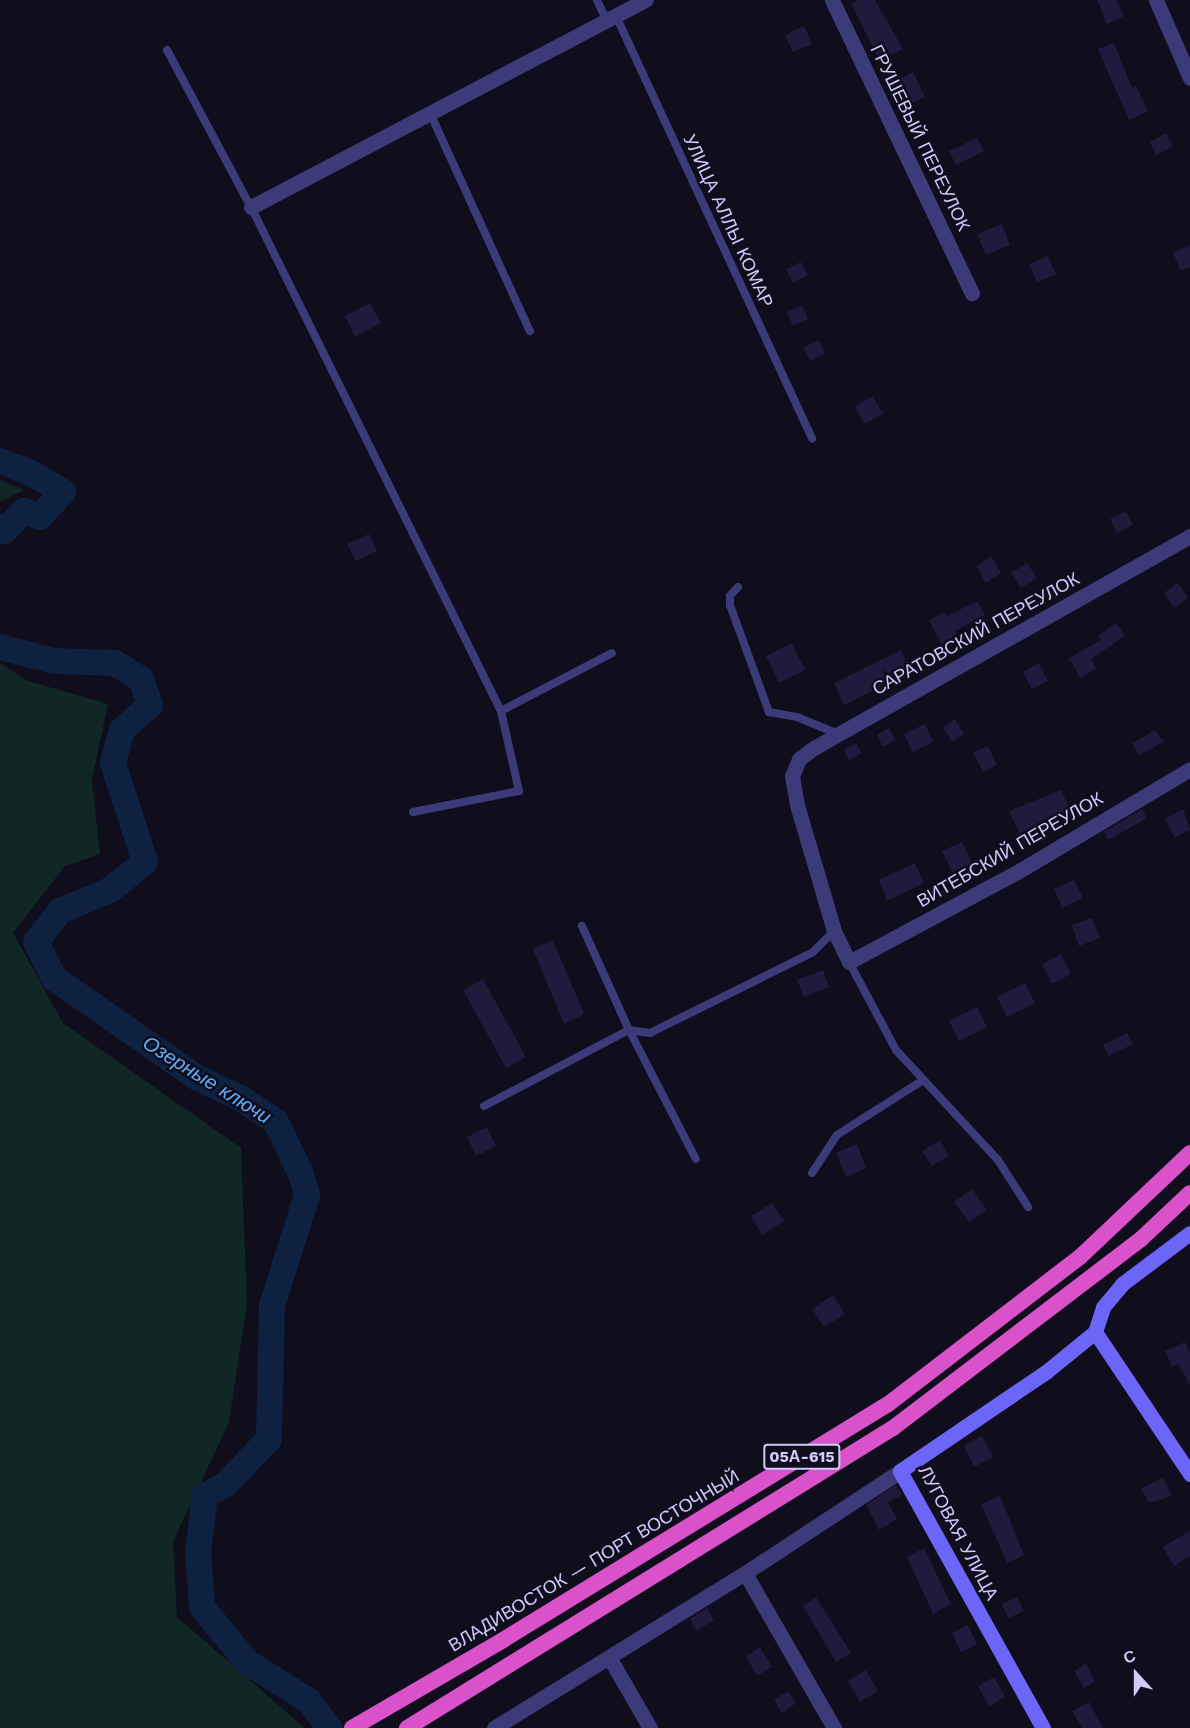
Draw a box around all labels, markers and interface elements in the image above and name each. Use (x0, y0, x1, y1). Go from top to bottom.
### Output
street label: ГРУШЕВЫЙ ПЕРЕУЛОК (865, 41, 975, 235)
street label: УЛИЦА АЛЛЫ КОМАР (678, 131, 778, 311)
street label: САРАТОВСКИЙ ПЕРЕУЛОК (869, 568, 1083, 700)
street label: ВИТЕБСКИЙ ПЕРЕУЛОК (913, 788, 1107, 912)
water label: Озерные ключи (138, 1031, 276, 1129)
road number: 05А-615 (763, 1444, 841, 1470)
street label: ЛУГОВАЯ УЛИЦА (913, 1462, 1003, 1604)
street label: ВЛАДИВОСТОК — ПОРТ ВОСТОЧНЫЙ (445, 1465, 743, 1657)
north arrow (1106, 1644, 1166, 1704)
text: С (1121, 1646, 1138, 1668)

